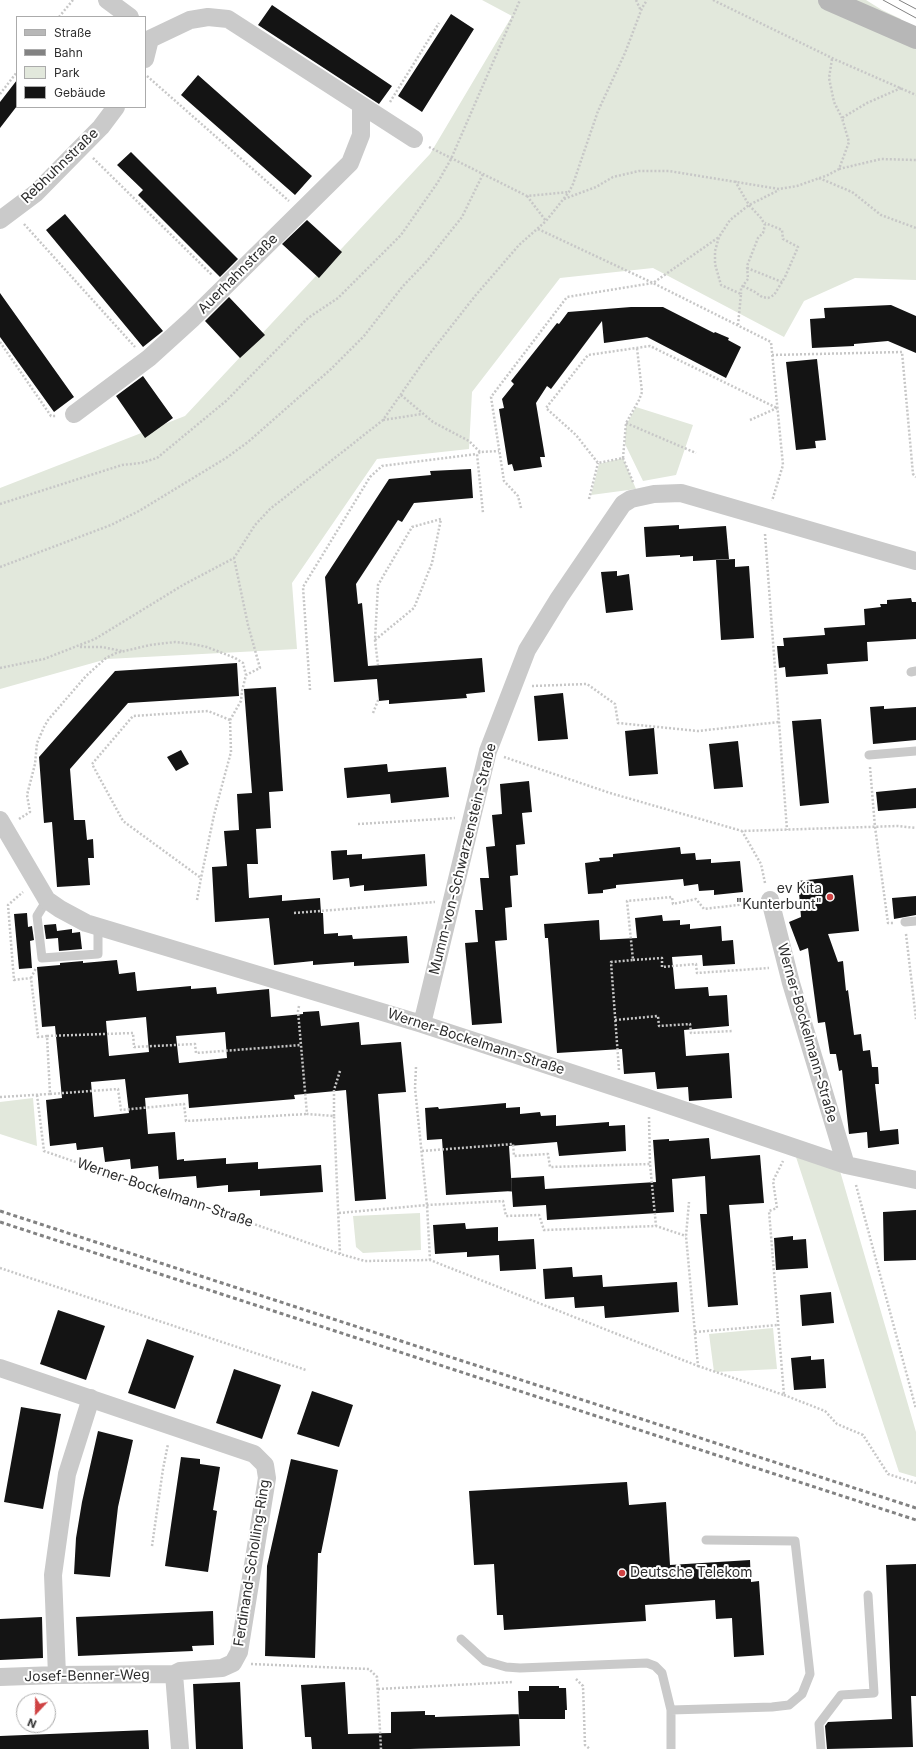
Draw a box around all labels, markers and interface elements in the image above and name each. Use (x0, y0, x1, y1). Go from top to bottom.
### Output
legend (16, 16, 146, 108)
text: Straße (54, 25, 91, 40)
text: Bahn (54, 45, 83, 60)
text: Park (54, 65, 80, 80)
text: Gebäude (54, 85, 106, 100)
street label: Rebhuhnstraße (18, 125, 102, 207)
street label: Auerhahnstraße (195, 231, 281, 317)
street label: Mumm-von-Schwarzenstein-Straße (426, 742, 500, 976)
place label: ev Kita "Kunterbunt" (736, 881, 822, 914)
marker: ev Kita "Kunterbunt" (825, 892, 835, 902)
street label: Werner-Bockelmann-Straße (773, 942, 841, 1124)
street label: Werner-Bockelmann-Straße (385, 1005, 567, 1079)
street label: Werner-Bockelmann-Straße (75, 1155, 255, 1231)
street label: Ferdinand-Scholling-Ring (231, 1478, 273, 1648)
place label: Deutsche Telekom (630, 1565, 752, 1581)
marker: Deutsche Telekom (617, 1568, 627, 1578)
street label: Josef-Benner-Weg (24, 1667, 150, 1685)
north arrow (16, 1693, 56, 1733)
text: N (25, 1715, 38, 1731)

